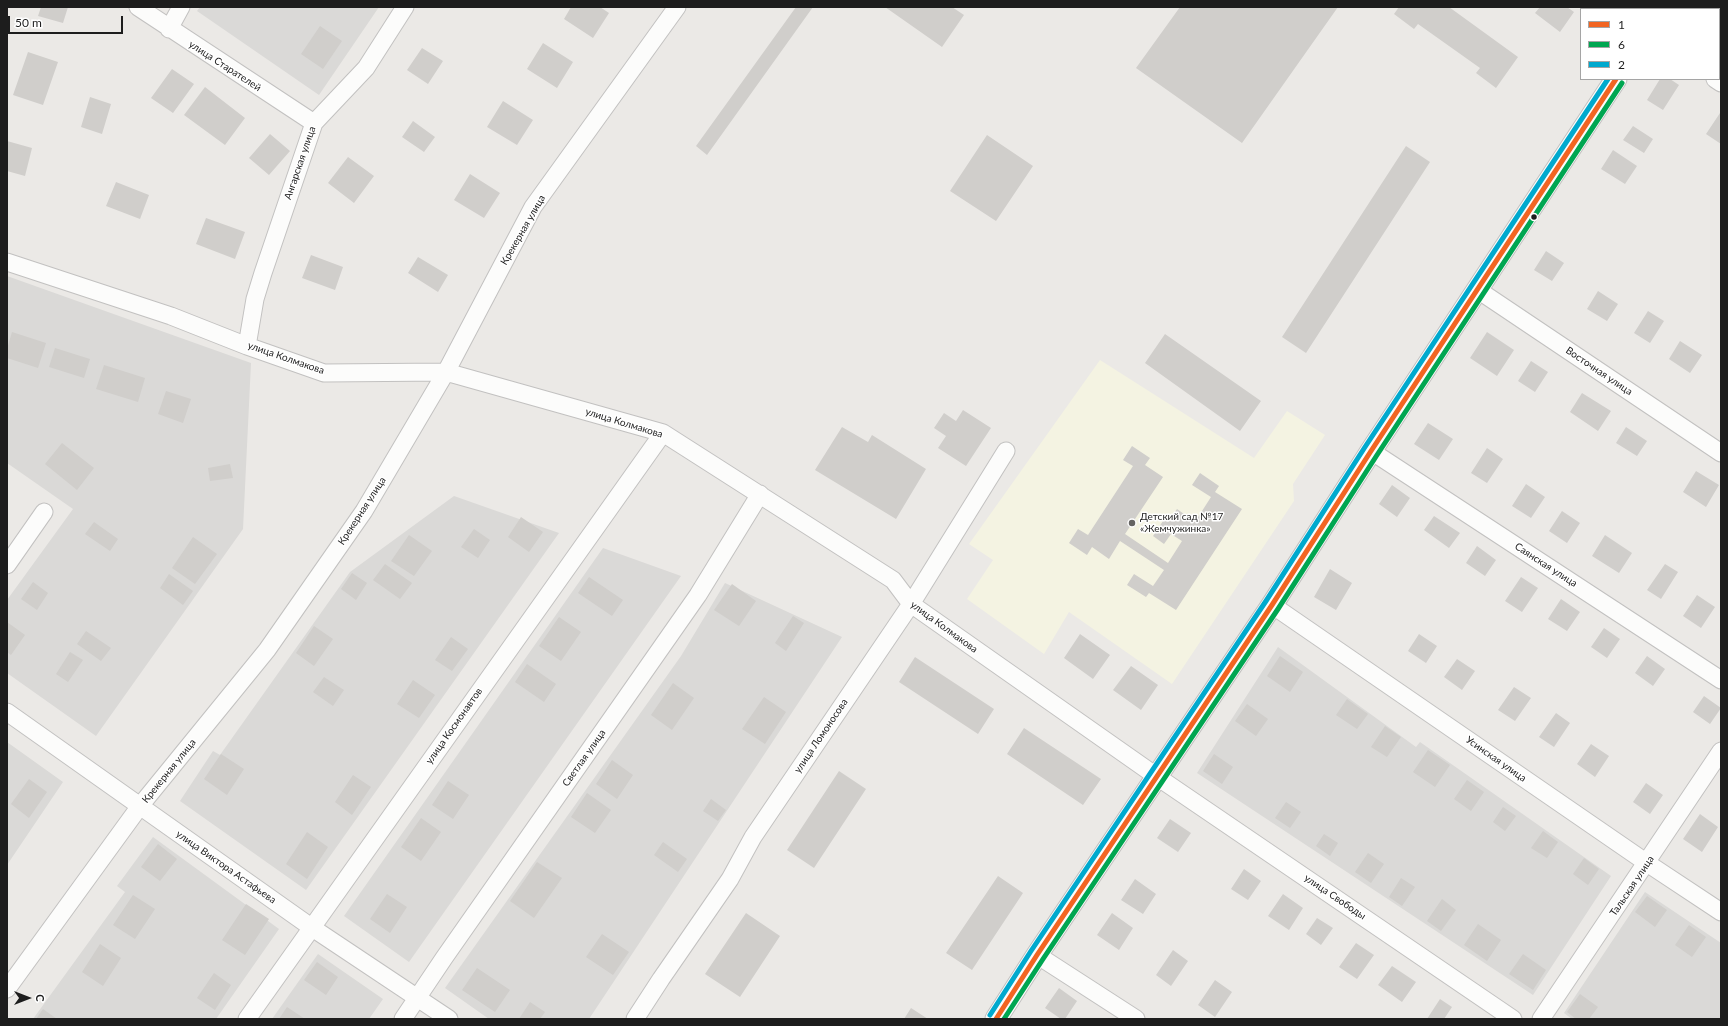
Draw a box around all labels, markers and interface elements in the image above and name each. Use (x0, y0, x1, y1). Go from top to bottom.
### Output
scale bar (10, 8, 125, 34)
legend (1580, 8, 1720, 80)
text: 50 m (15, 15, 42, 30)
text: 1 (1618, 17, 1625, 32)
text: 6 (1618, 37, 1625, 52)
street label: улица Старателей (187, 38, 263, 94)
text: 2 (1618, 57, 1625, 72)
street label: Ангарская улица (282, 125, 318, 201)
street label: Крекерная улица (498, 193, 548, 267)
unlabelled marker (1529, 212, 1539, 222)
street label: улица Колмакова (246, 339, 326, 377)
street label: Восточная улица (1563, 344, 1635, 398)
street label: улица Колмакова (584, 406, 664, 440)
street label: Крекерная улица (336, 475, 388, 547)
place label: Детский сад №17 «Жемчужинка» (1140, 511, 1223, 534)
marker: Детский сад №17 «Жемчужинка» (1127, 518, 1137, 528)
street label: Саянская улица (1513, 540, 1579, 590)
street label: улица Колмакова (908, 599, 980, 655)
street label: улица Космонавтов (423, 686, 485, 766)
street label: улица Ломоносова (792, 697, 850, 775)
street label: Светлая улица (560, 727, 608, 789)
street label: Усинская улица (1463, 734, 1529, 784)
street label: Крекерная улица (140, 737, 198, 805)
street label: улица Виктора Астафьева (174, 828, 278, 906)
street label: Тальская улица (1607, 854, 1657, 918)
street label: улица Свободы (1302, 872, 1368, 922)
north arrow (8, 978, 48, 1018)
text: С (34, 994, 47, 1002)

